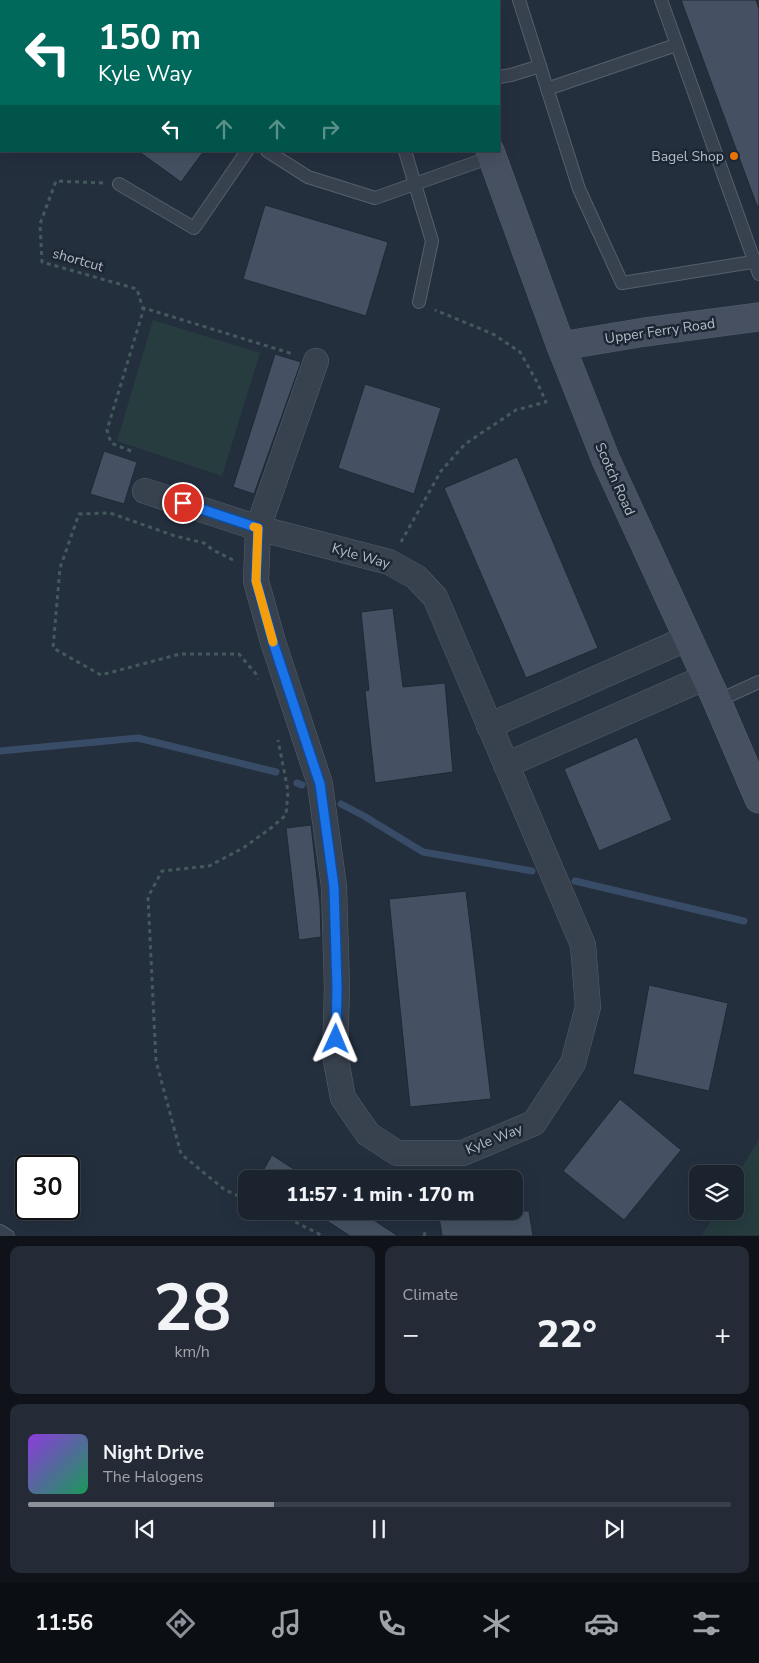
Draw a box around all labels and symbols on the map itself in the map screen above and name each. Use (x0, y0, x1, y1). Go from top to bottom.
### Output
place label: Bagel Shop (651, 147, 724, 166)
marker: Bagel Shop (728, 150, 740, 162)
street label: shortcut (50, 244, 106, 276)
street label: Upper Ferry Road (604, 314, 716, 348)
street label: Scotch Road (590, 439, 640, 519)
pin (162, 482, 204, 524)
street label: Kyle Way (330, 539, 393, 574)
position arrow (309, 1012, 361, 1064)
street label: Kyle Way (463, 1119, 526, 1159)
speed limit sign: 30 (15, 1155, 80, 1220)

